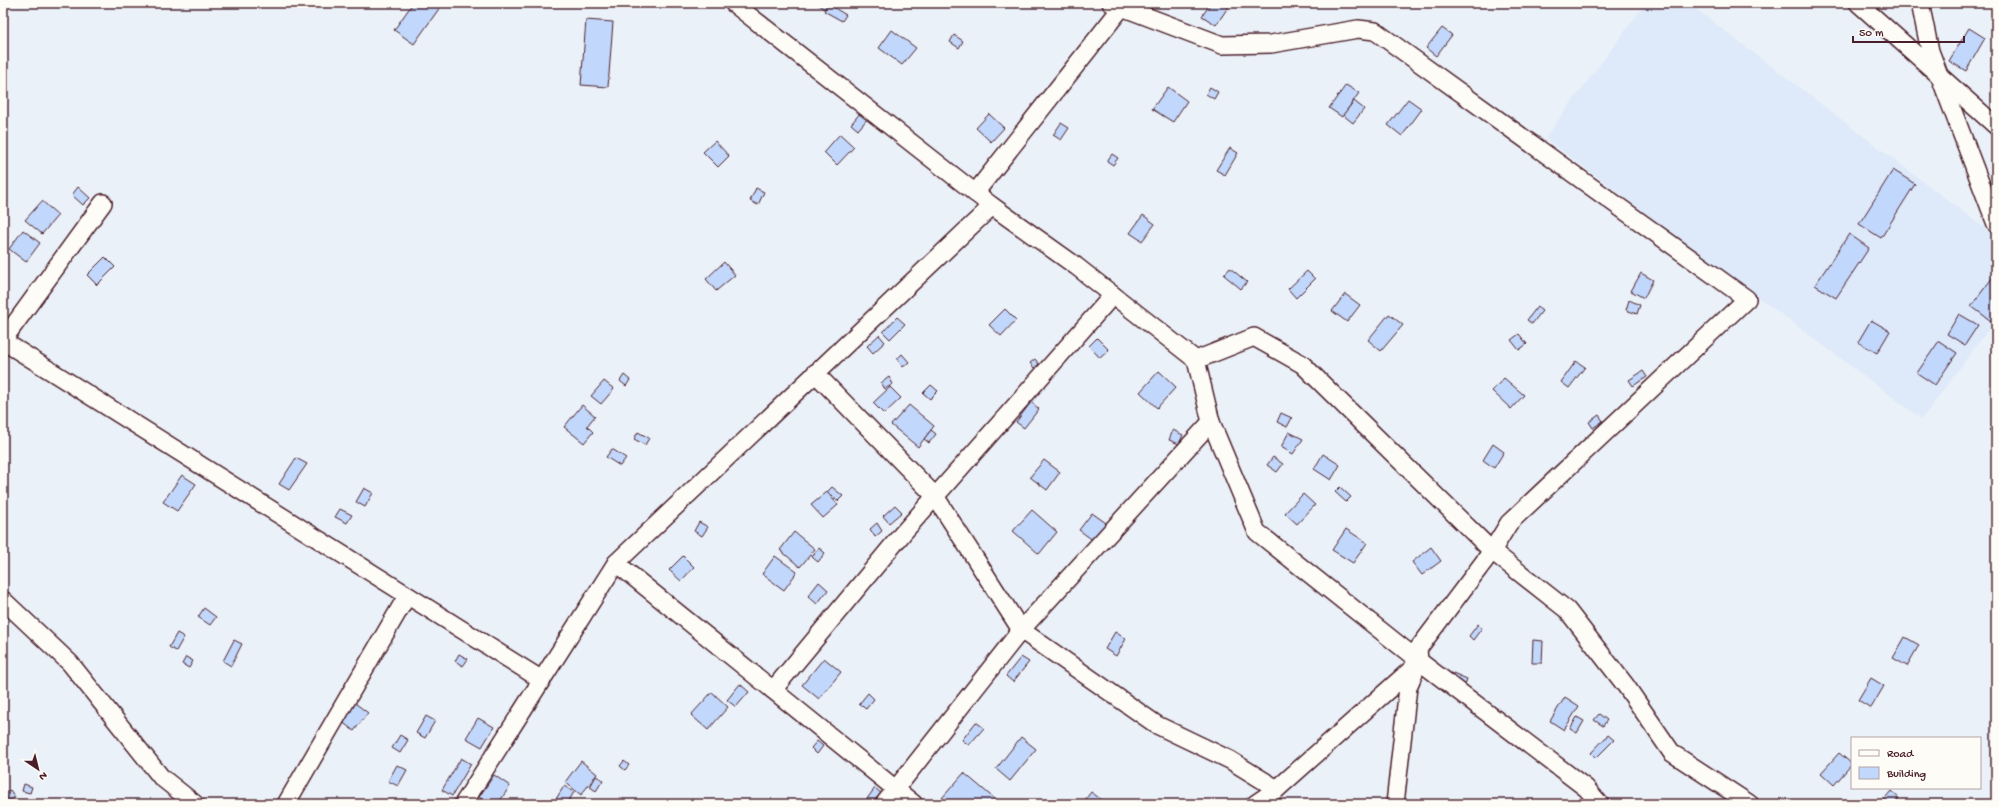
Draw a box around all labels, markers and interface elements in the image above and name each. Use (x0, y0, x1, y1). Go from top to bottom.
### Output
scale bar (1853, 18, 1964, 44)
text: 50 m (1859, 27, 1884, 41)
legend (1851, 737, 1981, 789)
text: Road (1887, 748, 1914, 762)
north arrow (18, 749, 58, 789)
text: Building (1886, 768, 1926, 782)
text: N (36, 769, 49, 783)

